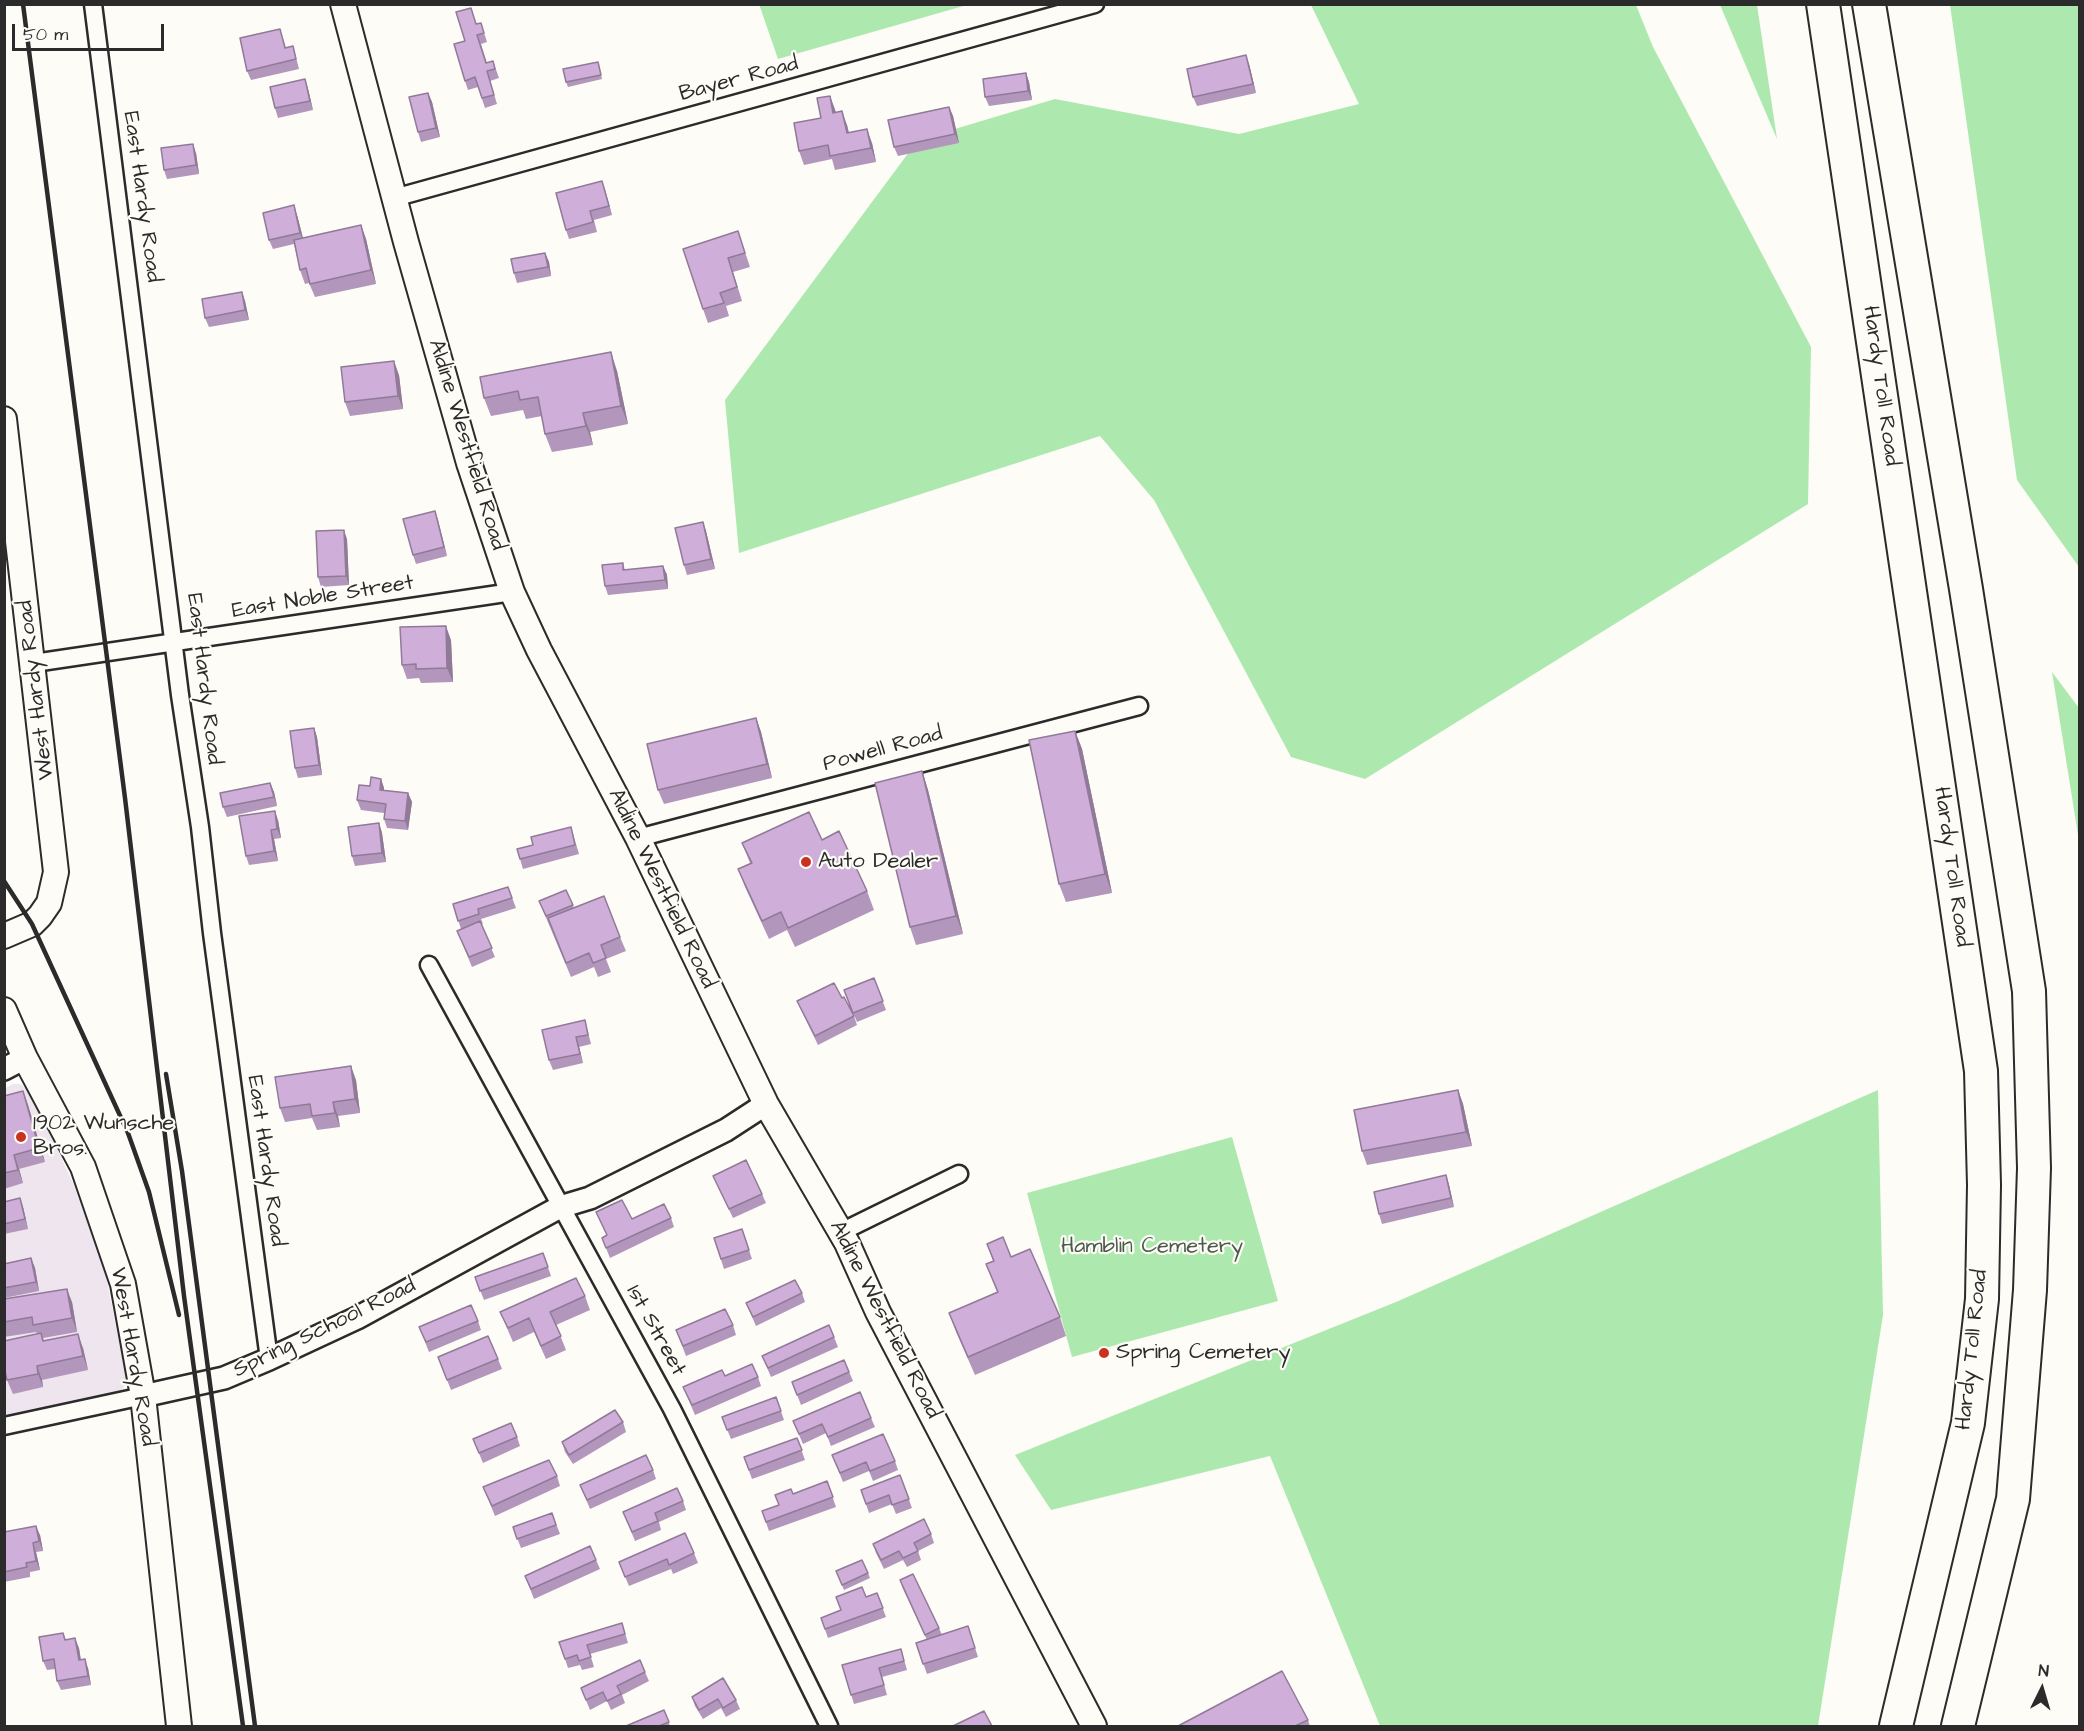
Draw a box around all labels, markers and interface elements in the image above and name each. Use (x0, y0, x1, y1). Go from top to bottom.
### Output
scale bar (15, 12, 166, 50)
text: 50 m (23, 22, 68, 47)
street label: Bayer Road (677, 51, 801, 109)
street label: East Hardy Road (116, 110, 166, 284)
street label: Hardy Toll Road (1856, 304, 1904, 468)
street label: Aldine Westfield Road (421, 337, 511, 553)
street label: East Noble Street (230, 571, 416, 625)
street label: East Hardy Road (179, 592, 227, 766)
street label: West Hardy Road (13, 599, 61, 781)
street label: Powell Road (820, 721, 946, 779)
street label: Aldine Westfield Road (601, 785, 721, 993)
street label: Hardy Toll Road (1927, 785, 1975, 949)
place label: Auto Dealer (818, 849, 938, 875)
marker: Auto Dealer (799, 855, 813, 869)
street label: East Hardy Road (240, 1074, 290, 1248)
place label: 1902 Wunsche Bros. (33, 1111, 174, 1162)
marker: 1902 Wunsche Bros. (14, 1130, 28, 1144)
street label: Aldine Westfield Road (823, 1217, 945, 1423)
park label: Hamblin Cemetery (1061, 1234, 1243, 1260)
street label: West Hardy Road (103, 1266, 161, 1448)
street label: Hardy Toll Road (1951, 1268, 1995, 1432)
street label: Spring School Road (230, 1273, 420, 1385)
street label: 1st Street (619, 1281, 691, 1381)
place label: Spring Cemetery (1116, 1340, 1291, 1366)
marker: Spring Cemetery (1097, 1346, 1111, 1360)
north arrow (2012, 1659, 2072, 1719)
text: N (2038, 1660, 2050, 1682)

